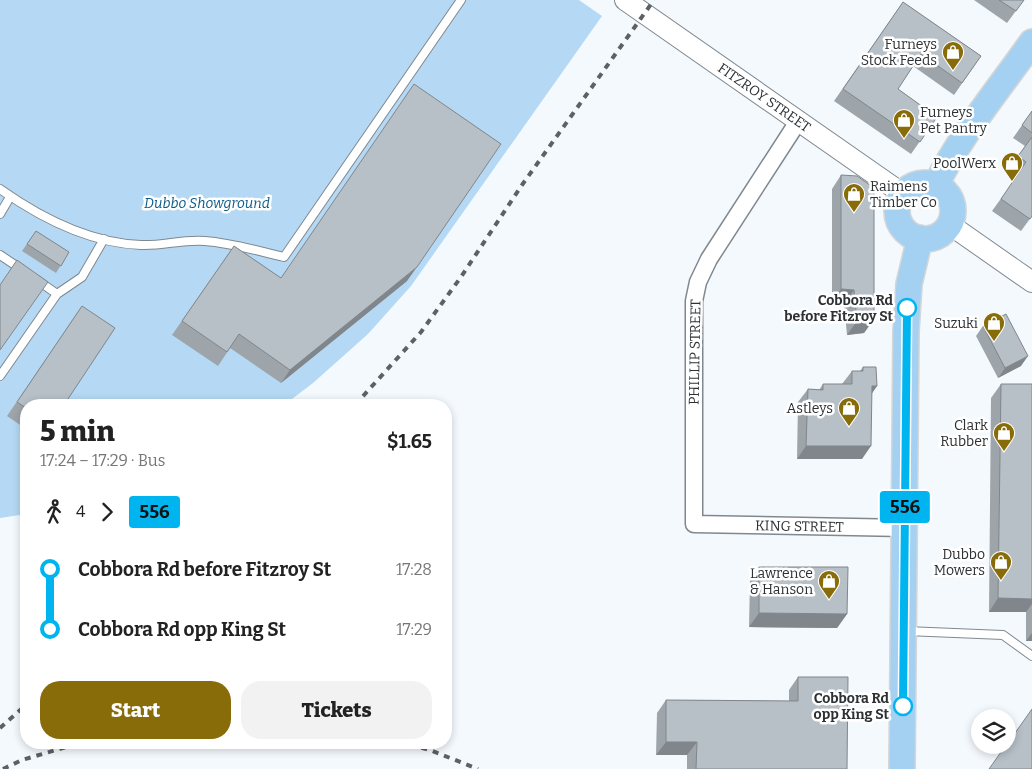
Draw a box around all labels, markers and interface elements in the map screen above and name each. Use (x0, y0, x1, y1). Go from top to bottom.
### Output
place label: Furneys Stock Feeds (861, 36, 937, 69)
shop icon: Furneys Stock Feeds (941, 40, 965, 71)
street label: FITZROY STREET (715, 59, 814, 135)
place label: Furneys Pet Pantry (920, 104, 988, 137)
shop icon: Furneys Pet Pantry (892, 108, 916, 139)
shop icon: PoolWerx (1000, 151, 1024, 182)
place label: PoolWerx (933, 155, 996, 172)
place label: Raimens Timber Co (870, 178, 937, 211)
shop icon: Raimens Timber Co (842, 182, 866, 213)
park label: Dubbo Showground (144, 195, 270, 212)
place label: Cobbora Rd before Fitzroy St (784, 292, 894, 325)
marker: Cobbora Rd before Fitzroy St (897, 298, 917, 318)
street label: PHILLIP STREET (686, 299, 704, 405)
shop icon: Suzuki (982, 311, 1006, 342)
place label: Suzuki (934, 315, 978, 332)
shop icon: Astleys (837, 396, 861, 427)
place label: Astleys (787, 400, 833, 417)
text: 5 min (40, 415, 114, 448)
place label: Clark Rubber (940, 417, 988, 450)
shop icon: Clark Rubber (992, 421, 1016, 452)
text: $1.65 (387, 430, 432, 453)
text: 17:24 – 17:29 · Bus (40, 451, 165, 470)
line badge: 556 (876, 491, 934, 523)
text: 556 (890, 496, 920, 518)
icon: walk (40, 498, 68, 526)
icon: forward (93, 498, 121, 526)
text: 556 (139, 501, 170, 523)
text: 4 (76, 502, 85, 521)
street label: KING STREET (755, 517, 844, 535)
place label: Dubbo Mowers (934, 546, 985, 579)
shop icon: Dubbo Mowers (989, 550, 1013, 581)
text: Cobbora Rd before Fitzroy St (78, 558, 331, 581)
text: 17:28 (396, 560, 432, 579)
place label: Lawrence & Hanson (750, 565, 813, 598)
shop icon: Lawrence & Hanson (817, 569, 841, 600)
text: Cobbora Rd opp King St (78, 618, 286, 641)
text: 17:29 (396, 620, 432, 639)
button: Start (40, 681, 231, 739)
button: Tickets (241, 681, 432, 739)
place label: Cobbora Rd opp King St (814, 690, 890, 723)
marker: Cobbora Rd opp King St (893, 696, 913, 716)
map controls (971, 709, 1016, 754)
button: layers (971, 709, 1016, 754)

